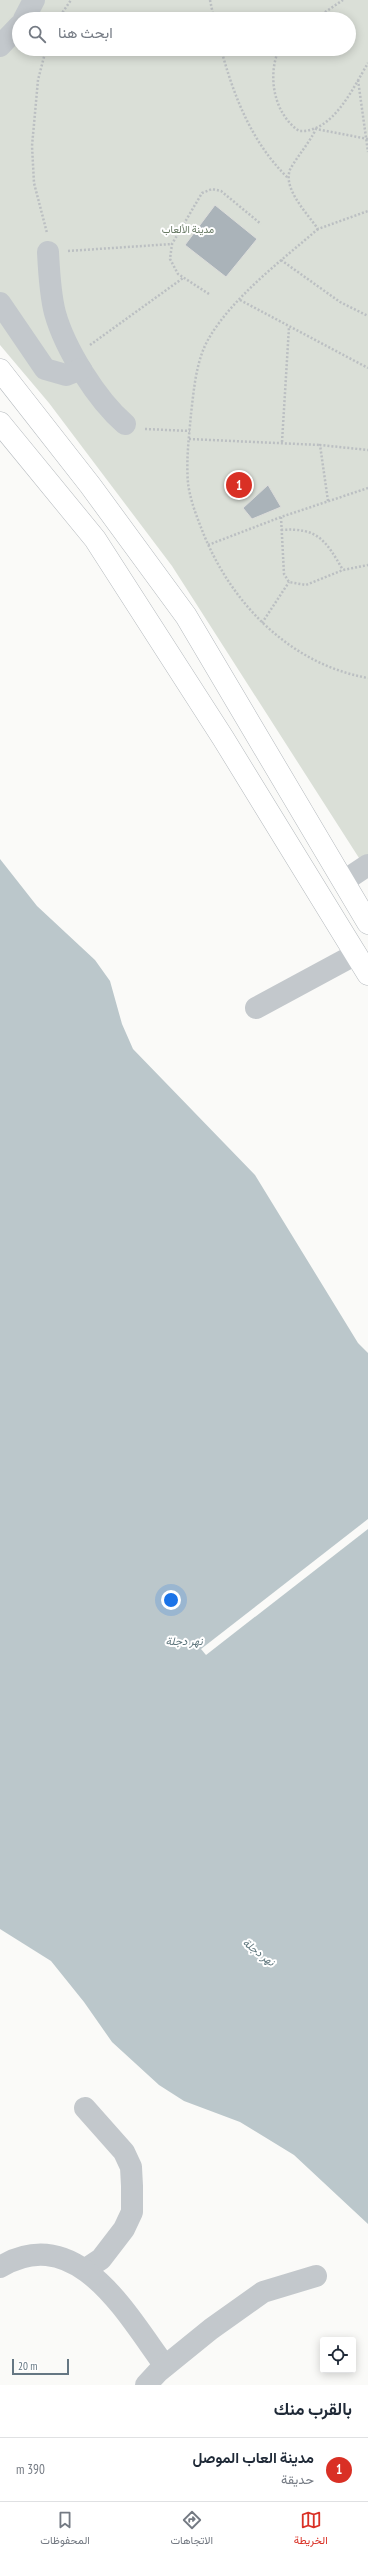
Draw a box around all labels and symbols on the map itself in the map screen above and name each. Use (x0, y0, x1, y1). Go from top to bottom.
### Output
park label: مدينة الألعاب (162, 223, 214, 236)
pin: 1 (226, 470, 252, 500)
your location (161, 1590, 181, 1610)
water label: نهر دجلة (165, 1634, 203, 1648)
water label: نهر دجلة (240, 1935, 279, 1969)
scale bar (12, 2357, 69, 2376)

